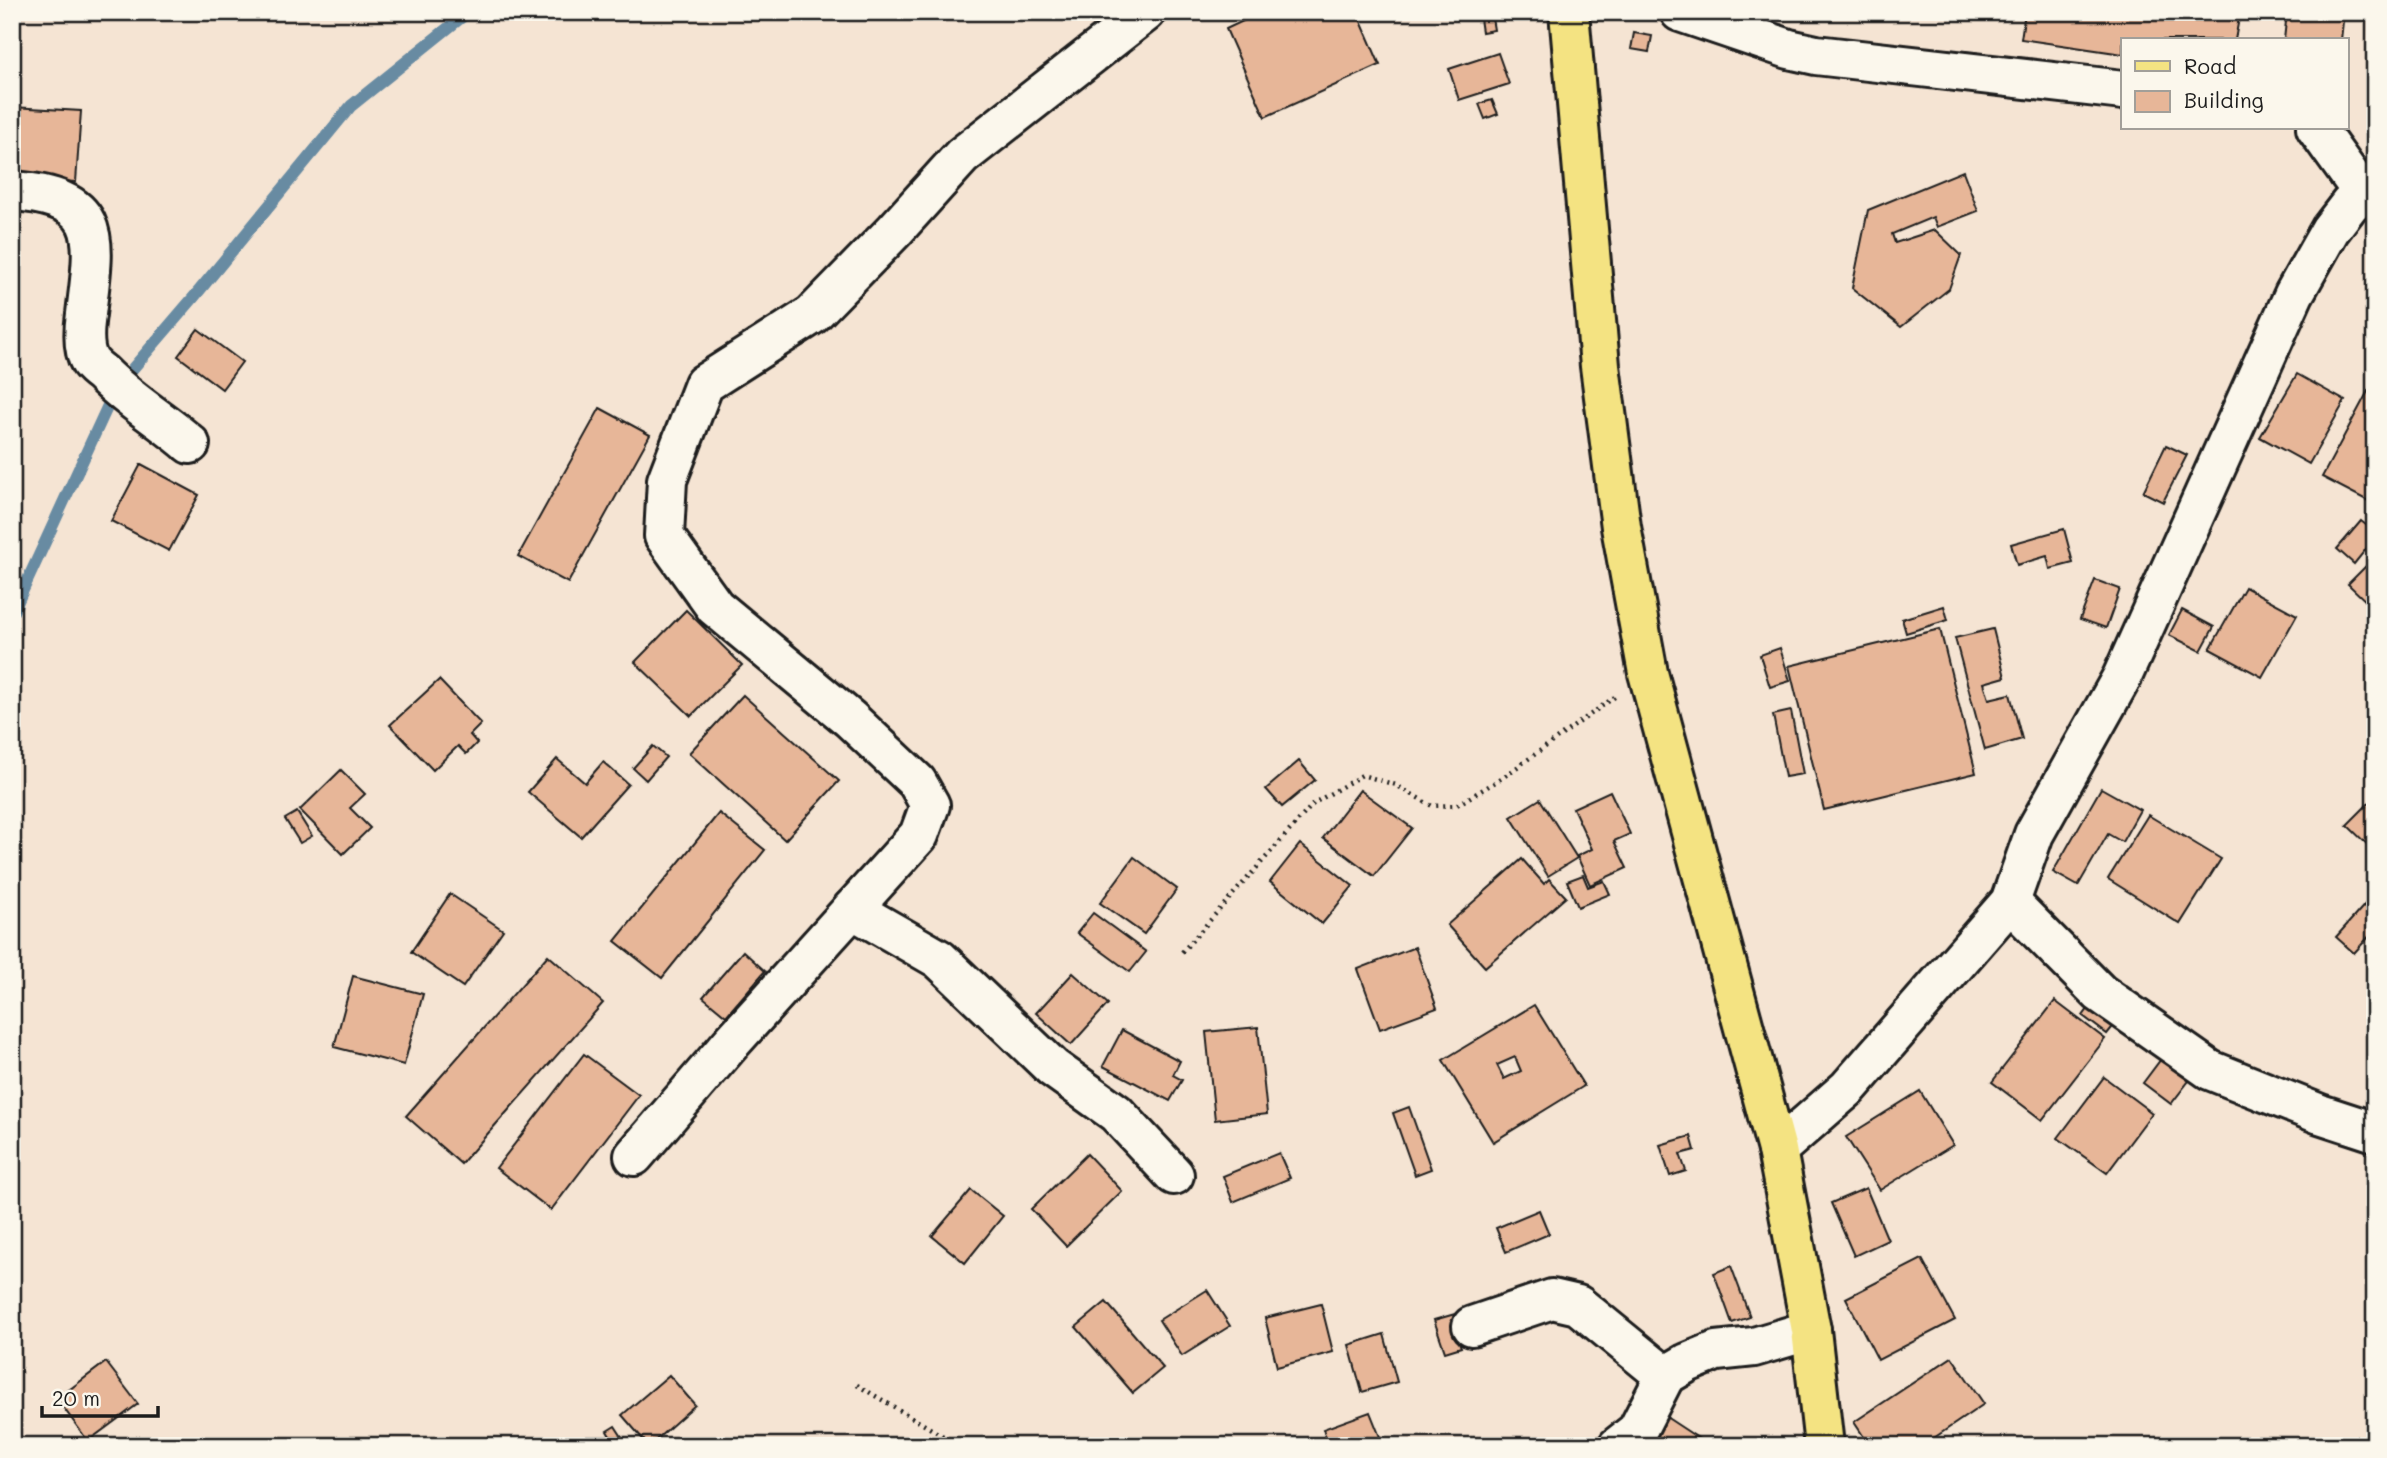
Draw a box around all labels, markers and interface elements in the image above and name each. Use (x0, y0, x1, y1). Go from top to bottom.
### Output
legend (2121, 38, 2348, 130)
text: Road (2184, 52, 2236, 79)
text: Building (2184, 86, 2264, 113)
scale bar (42, 1374, 158, 1418)
text: 20 m (52, 1384, 100, 1411)

